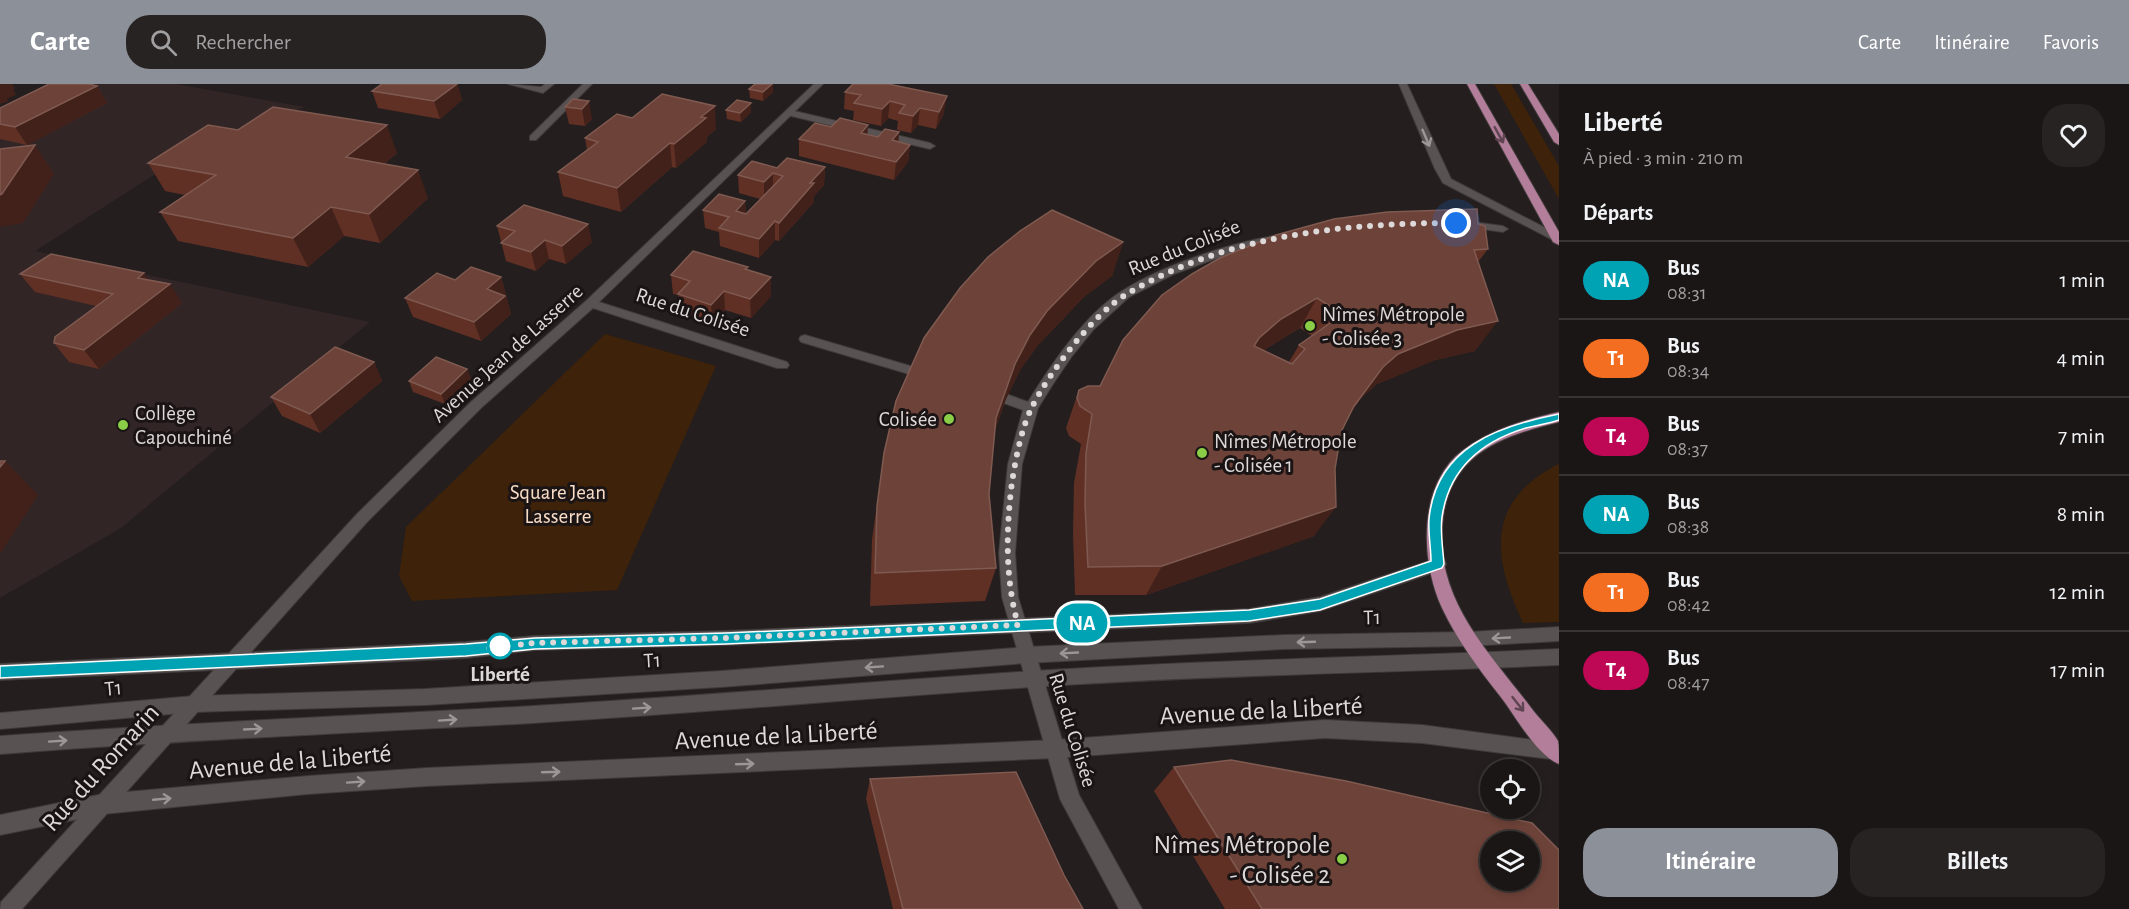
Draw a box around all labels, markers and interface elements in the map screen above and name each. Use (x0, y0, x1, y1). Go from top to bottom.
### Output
search box (126, 15, 546, 69)
icon: search (147, 26, 180, 59)
text: Carte (30, 28, 90, 56)
text: Rechercher (195, 31, 291, 53)
text: Carte (1858, 32, 1901, 53)
text: Itinéraire (1934, 32, 2010, 53)
text: Favoris (2043, 32, 2099, 53)
button: heart (2042, 104, 2105, 167)
text: Liberté (1583, 109, 1663, 137)
one-way arrow (1493, 126, 1505, 143)
one-way arrow (1421, 128, 1432, 146)
text: À pied · 3 min · 210 m (1583, 148, 1743, 168)
text: Départs (1583, 202, 1653, 224)
your location (1441, 208, 1471, 238)
street label: Rue du Colisée (1125, 216, 1243, 279)
text: Bus (1667, 257, 1700, 279)
text: 1 min (2060, 269, 2105, 291)
text: NA (1602, 270, 1630, 291)
street label: Avenue Jean de Lasserre (428, 280, 587, 426)
text: 08:31 (1667, 283, 1707, 303)
street label: Rue du Colisée (633, 284, 752, 341)
place label: Nîmes Métropole - Colisée 3 (1322, 304, 1465, 349)
marker: Nîmes Métropole - Colisée 3 (1303, 319, 1317, 333)
text: Bus (1667, 335, 1700, 357)
text: 4 min (2057, 347, 2105, 369)
text: T1 (1607, 348, 1625, 369)
text: 08:34 (1667, 361, 1709, 381)
place label: Collège Capouchiné (135, 403, 232, 448)
place label: Colisée (879, 409, 937, 430)
marker: Colisée (942, 412, 956, 426)
text: Bus (1667, 413, 1700, 435)
marker: Collège Capouchiné (116, 418, 130, 432)
text: 7 min (2058, 425, 2105, 447)
text: T4 (1605, 426, 1627, 447)
place label: Nîmes Métropole - Colisée 1 (1214, 431, 1357, 476)
text: 08:37 (1667, 439, 1708, 459)
marker: Nîmes Métropole - Colisée 1 (1195, 446, 1209, 460)
park label: Square Jean Lasserre (510, 482, 606, 527)
text: Bus (1667, 491, 1700, 513)
text: 8 min (2057, 503, 2105, 525)
text: NA (1602, 504, 1630, 525)
text: 08:38 (1667, 517, 1709, 537)
text: Bus (1667, 569, 1700, 591)
text: 12 min (2050, 581, 2105, 603)
text: T1 (1607, 582, 1625, 603)
text: 08:42 (1667, 595, 1710, 615)
line badge: NA (1055, 604, 1109, 642)
street label: T1 (1363, 607, 1381, 628)
text: NA (1068, 613, 1096, 634)
one-way arrow (1491, 632, 1511, 643)
marker: Liberté (487, 633, 513, 659)
one-way arrow (1296, 636, 1316, 647)
one-way arrow (1059, 647, 1079, 658)
text: Bus (1667, 647, 1700, 669)
street label: T1 (643, 650, 661, 671)
text: 17 min (2050, 659, 2105, 681)
text: T4 (1605, 660, 1627, 681)
one-way arrow (865, 662, 885, 673)
place label: Liberté (470, 664, 530, 685)
street label: Rue du Colisée (1045, 670, 1100, 790)
text: 08:47 (1667, 673, 1710, 693)
street label: T1 (103, 677, 123, 700)
street label: Avenue de la Liberté (1159, 693, 1363, 729)
one-way arrow (1511, 696, 1524, 712)
street label: Rue du Romarin (37, 699, 164, 836)
one-way arrow (632, 702, 652, 713)
one-way arrow (437, 714, 457, 725)
street label: Avenue de la Liberté (674, 718, 878, 754)
one-way arrow (242, 723, 262, 734)
one-way arrow (48, 735, 68, 746)
street label: Avenue de la Liberté (188, 740, 392, 784)
one-way arrow (735, 758, 755, 769)
map controls (1480, 759, 1540, 891)
button: locate (1480, 759, 1540, 819)
one-way arrow (540, 766, 560, 777)
one-way arrow (345, 776, 365, 787)
one-way arrow (151, 793, 171, 804)
button: Itinéraire (1583, 828, 1838, 897)
button: Billets (1850, 828, 2105, 897)
button: layers (1480, 831, 1540, 891)
place label: Nîmes Métropole - Colisée 2 (1153, 832, 1330, 888)
marker: Nîmes Métropole - Colisée 2 (1335, 852, 1349, 866)

